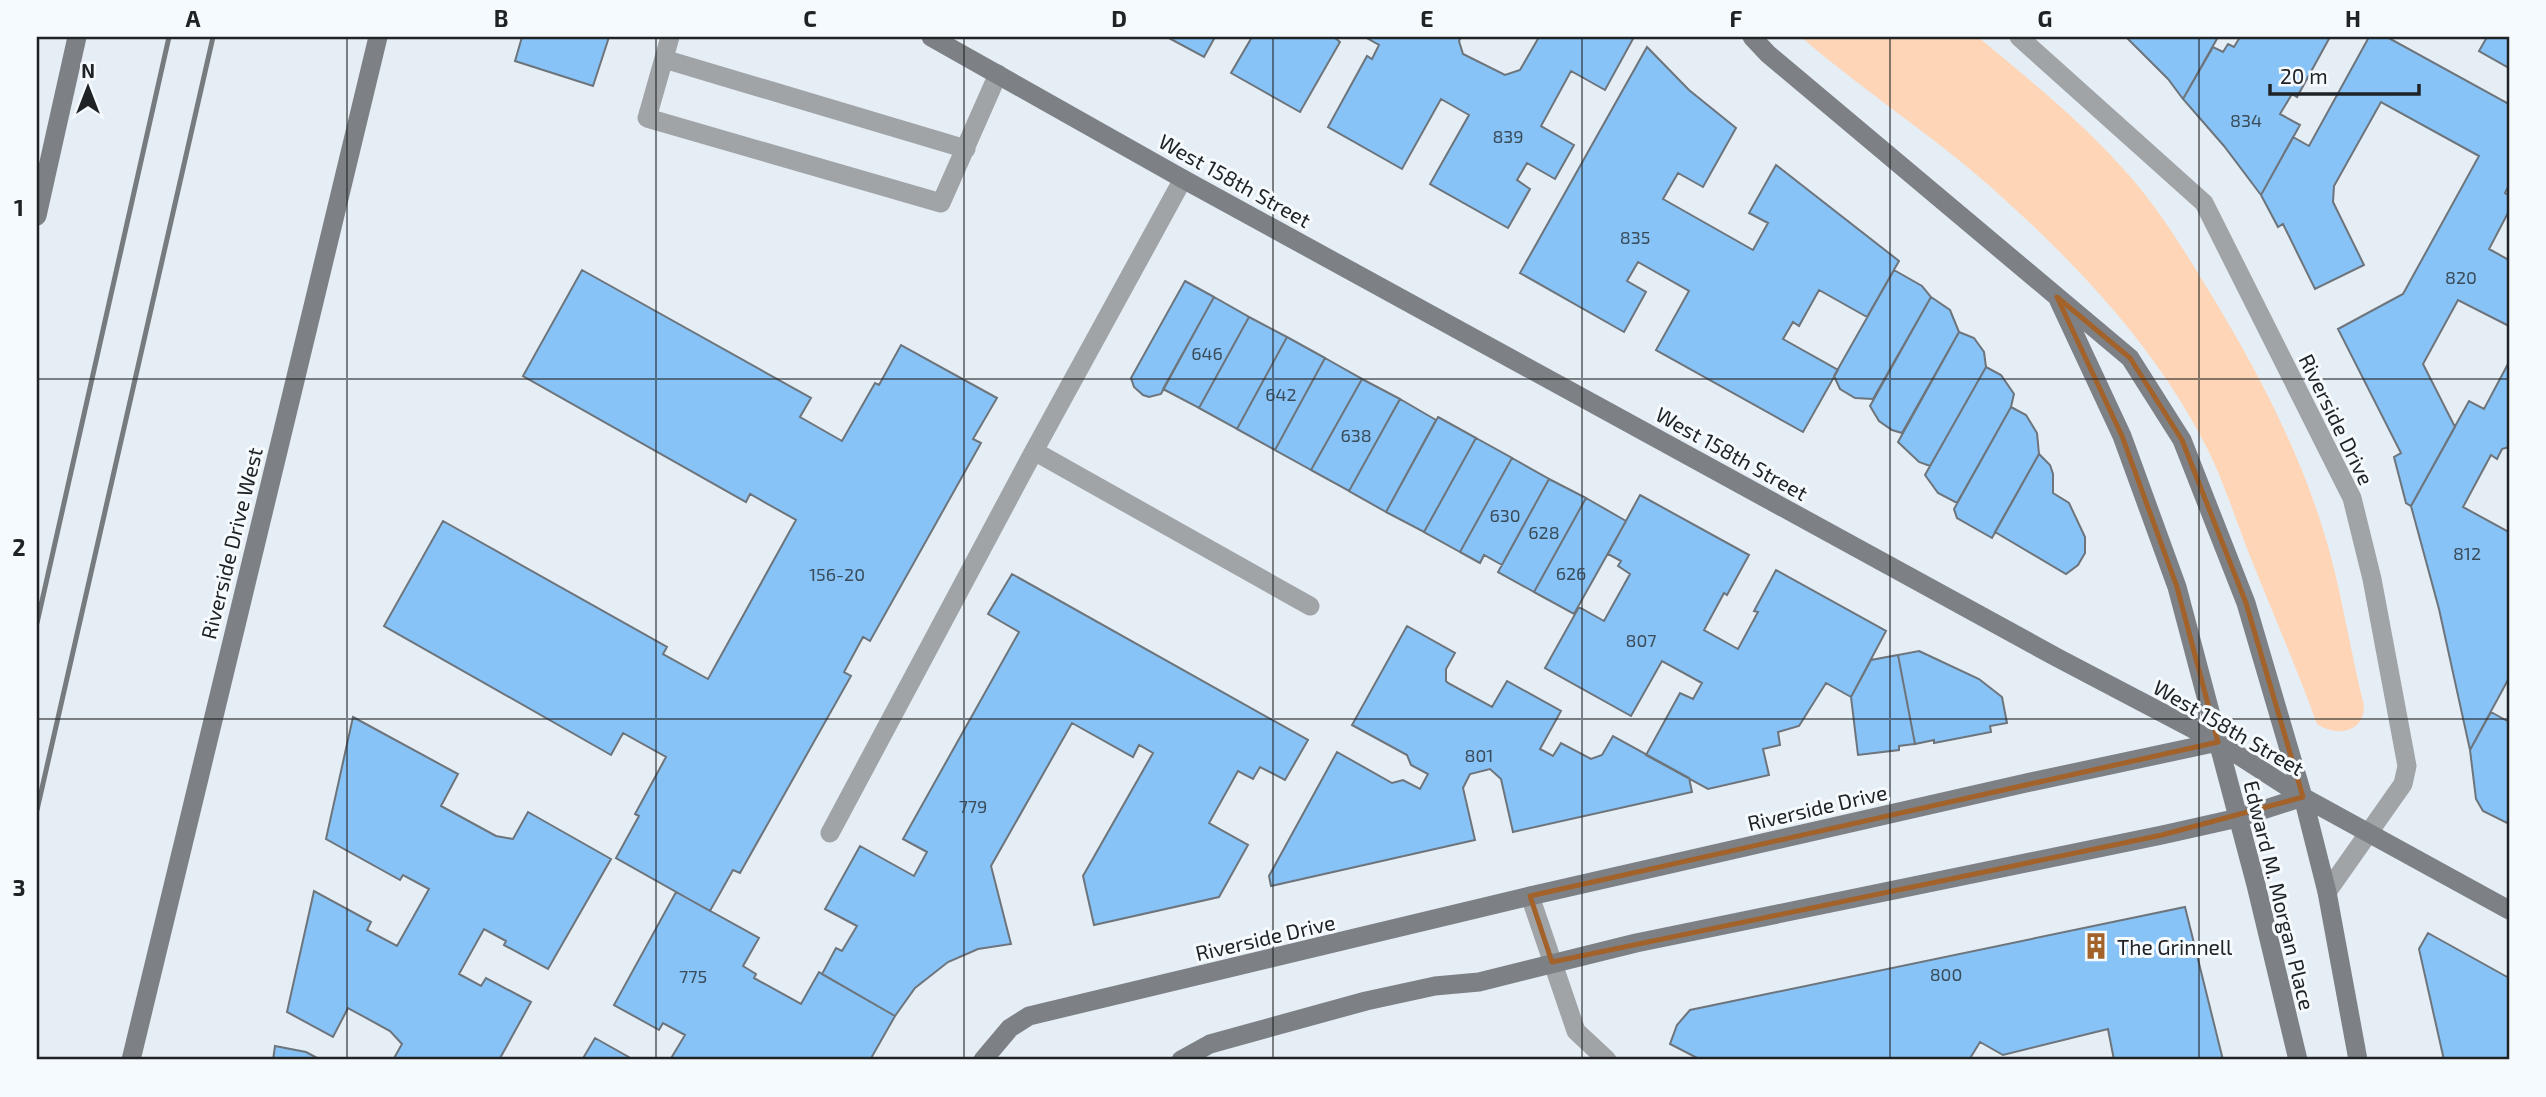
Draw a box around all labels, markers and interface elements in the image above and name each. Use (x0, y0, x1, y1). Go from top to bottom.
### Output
text: A (185, 4, 201, 32)
text: B (494, 4, 508, 32)
text: C (803, 4, 817, 32)
text: D (1111, 4, 1127, 32)
text: E (1420, 4, 1434, 32)
text: F (1730, 4, 1743, 32)
text: G (2038, 4, 2052, 32)
text: H (2345, 4, 2361, 32)
north arrow (52, 52, 122, 122)
scale bar (2270, 52, 2418, 96)
text: N (81, 59, 95, 82)
text: 20 m (2280, 63, 2328, 88)
house number: 834 (2230, 109, 2262, 131)
house number: 839 (1492, 125, 1524, 147)
street label: West 158th Street (1155, 128, 1315, 232)
text: 1 (14, 193, 24, 221)
house number: 835 (1620, 226, 1650, 248)
house number: 820 (2445, 266, 2477, 288)
house number: 646 (1191, 342, 1223, 364)
street label: Riverside Drive (2295, 349, 2379, 489)
house number: 642 (1265, 383, 1297, 405)
street label: West 158th Street (1652, 401, 1812, 505)
house number: 638 (1340, 424, 1372, 446)
street label: Riverside Drive West (195, 445, 267, 641)
house number: 630 (1489, 504, 1521, 526)
house number: 628 (1528, 521, 1560, 543)
text: 2 (12, 533, 26, 561)
house number: 812 (2453, 542, 2481, 564)
house number: 626 (1556, 562, 1586, 584)
house number: 156-20 (809, 563, 865, 585)
house number: 807 (1626, 629, 1657, 651)
street label: West 158th Street (2149, 674, 2309, 780)
house number: 801 (1465, 744, 1493, 766)
street label: Edward M. Morgan Place (2239, 778, 2321, 1012)
street label: Riverside Drive (1745, 779, 1889, 835)
house number: 779 (959, 795, 987, 817)
text: 3 (12, 873, 26, 901)
street label: Riverside Drive (1193, 909, 1337, 965)
building icon: The Grinnell (2081, 931, 2111, 961)
place label: The Grinnell (2117, 934, 2233, 959)
house number: 800 (1930, 963, 1962, 985)
house number: 775 (679, 965, 707, 987)

